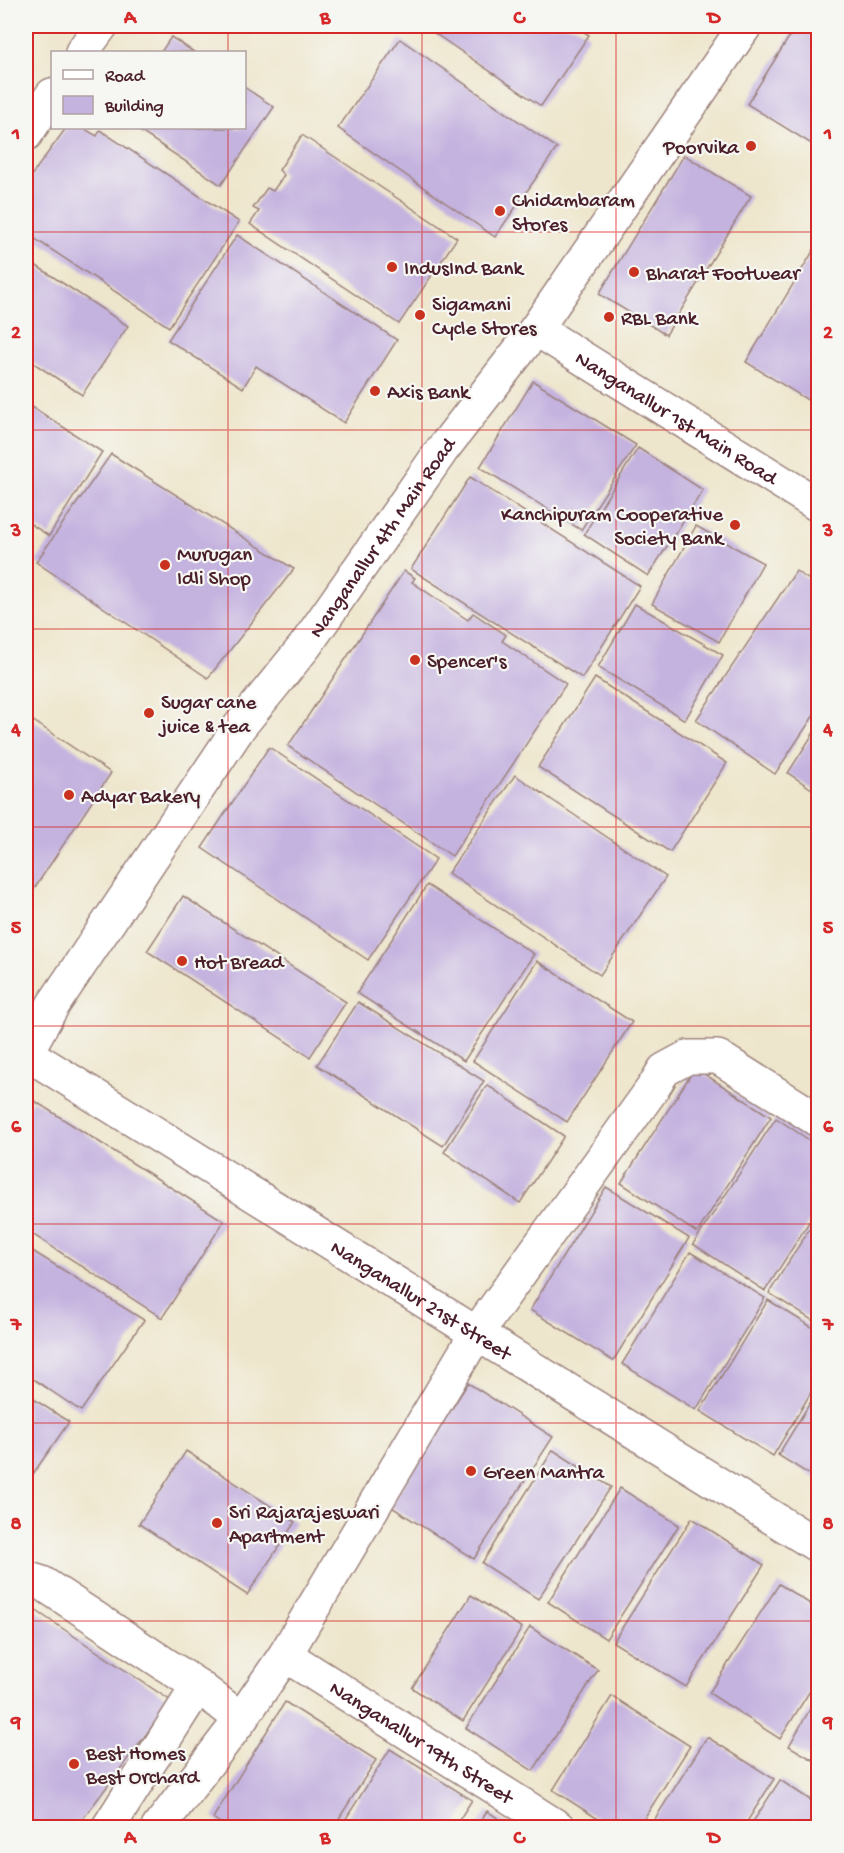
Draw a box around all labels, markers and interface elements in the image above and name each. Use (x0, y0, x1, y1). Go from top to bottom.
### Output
text: A (123, 8, 138, 31)
text: B (319, 8, 331, 31)
text: C (513, 8, 527, 31)
text: D (705, 8, 721, 31)
legend (51, 51, 246, 129)
text: Road (105, 67, 146, 88)
text: Building (104, 97, 164, 118)
text: 1 (11, 124, 20, 147)
text: 1 (823, 124, 832, 147)
place label: Poorvika (662, 137, 740, 162)
marker: Poorvika (744, 139, 758, 153)
place label: Chidambaram Stores (512, 190, 635, 239)
marker: Chidambaram Stores (493, 204, 507, 218)
place label: IndusInd Bank (404, 258, 526, 283)
marker: IndusInd Bank (385, 260, 399, 274)
place label: Bharat Footwear (645, 263, 801, 288)
marker: Bharat Footwear (627, 265, 641, 279)
place label: Sigamani Cycle Stores (432, 294, 538, 343)
marker: Sigamani Cycle Stores (413, 308, 427, 322)
place label: RBL Bank (621, 308, 700, 333)
marker: RBL Bank (602, 310, 616, 324)
text: 2 (11, 323, 21, 346)
text: 2 (823, 323, 833, 346)
street label: Nanganallur 1st Main Road (569, 347, 782, 493)
place label: Axis Bank (387, 382, 472, 407)
marker: Axis Bank (368, 384, 382, 398)
street label: Nanganallur 4th Main Road (305, 433, 464, 644)
place label: Kanchipuram Cooperative Society Bank (501, 504, 726, 553)
marker: Kanchipuram Cooperative Society Bank (728, 518, 742, 532)
text: 3 (10, 521, 21, 544)
text: 3 (822, 521, 833, 544)
place label: Murugan Idli Shop (177, 544, 252, 593)
marker: Murugan Idli Shop (158, 558, 172, 572)
place label: Spencer's (427, 651, 508, 676)
marker: Spencer's (408, 653, 422, 667)
place label: Sugar cane juice & tea (158, 692, 257, 741)
marker: Sugar cane juice & tea (142, 706, 156, 720)
text: 4 (10, 720, 21, 743)
text: 4 (822, 720, 833, 743)
place label: Adyar Bakery (81, 786, 200, 811)
marker: Adyar Bakery (62, 788, 76, 802)
text: 5 (11, 918, 22, 941)
text: 5 (823, 918, 834, 941)
place label: Hot Bread (194, 952, 285, 977)
marker: Hot Bread (175, 954, 189, 968)
text: 6 (11, 1117, 22, 1140)
text: 6 (823, 1117, 834, 1140)
street label: Nanganallur 21st Street (325, 1237, 517, 1369)
text: 7 (10, 1315, 23, 1338)
text: 7 (822, 1315, 835, 1338)
place label: Green Mantra (483, 1462, 606, 1487)
marker: Green Mantra (464, 1464, 478, 1478)
place label: Sri Rajarajeswari Apartment (229, 1502, 380, 1551)
text: 8 (11, 1514, 22, 1537)
text: 8 (823, 1514, 834, 1537)
marker: Sri Rajarajeswari Apartment (210, 1516, 224, 1530)
street label: Nanganallur 19th Street (324, 1677, 518, 1813)
text: 9 (10, 1713, 21, 1736)
text: 9 (822, 1713, 833, 1736)
place label: Best Homes Best Orchard (85, 1743, 200, 1792)
marker: Best Homes Best Orchard (67, 1757, 81, 1771)
text: A (123, 1828, 138, 1851)
text: B (319, 1828, 331, 1851)
text: C (513, 1828, 527, 1851)
text: D (705, 1828, 721, 1851)

